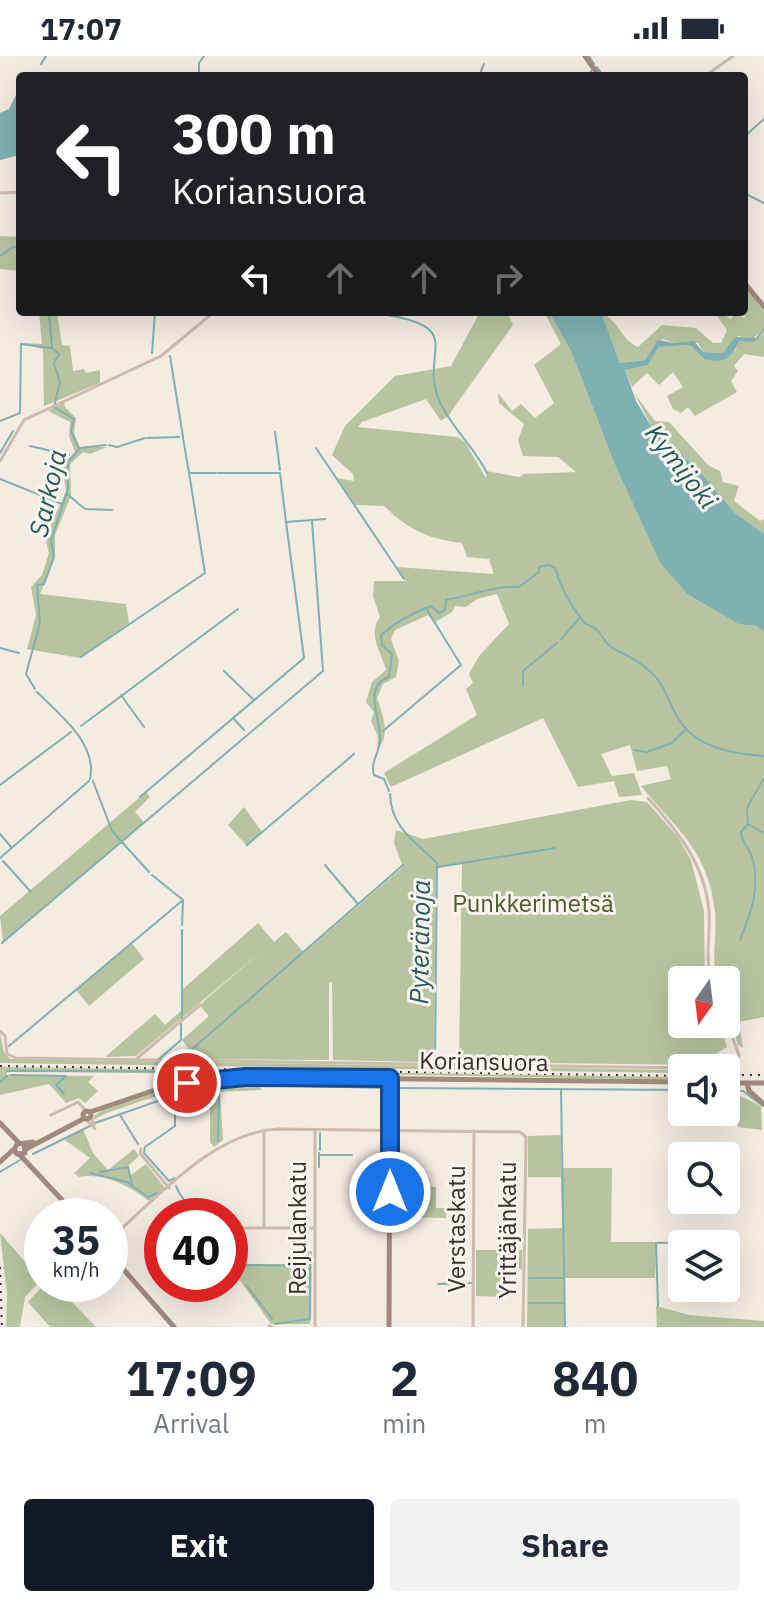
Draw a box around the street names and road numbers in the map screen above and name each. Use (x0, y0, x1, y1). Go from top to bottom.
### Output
street label: Koriansuora (419, 1044, 549, 1078)
street label: Reijulankatu (281, 1161, 313, 1295)
street label: Yrittäjänkatu (491, 1161, 523, 1299)
street label: Verstaskatu (440, 1165, 472, 1293)

